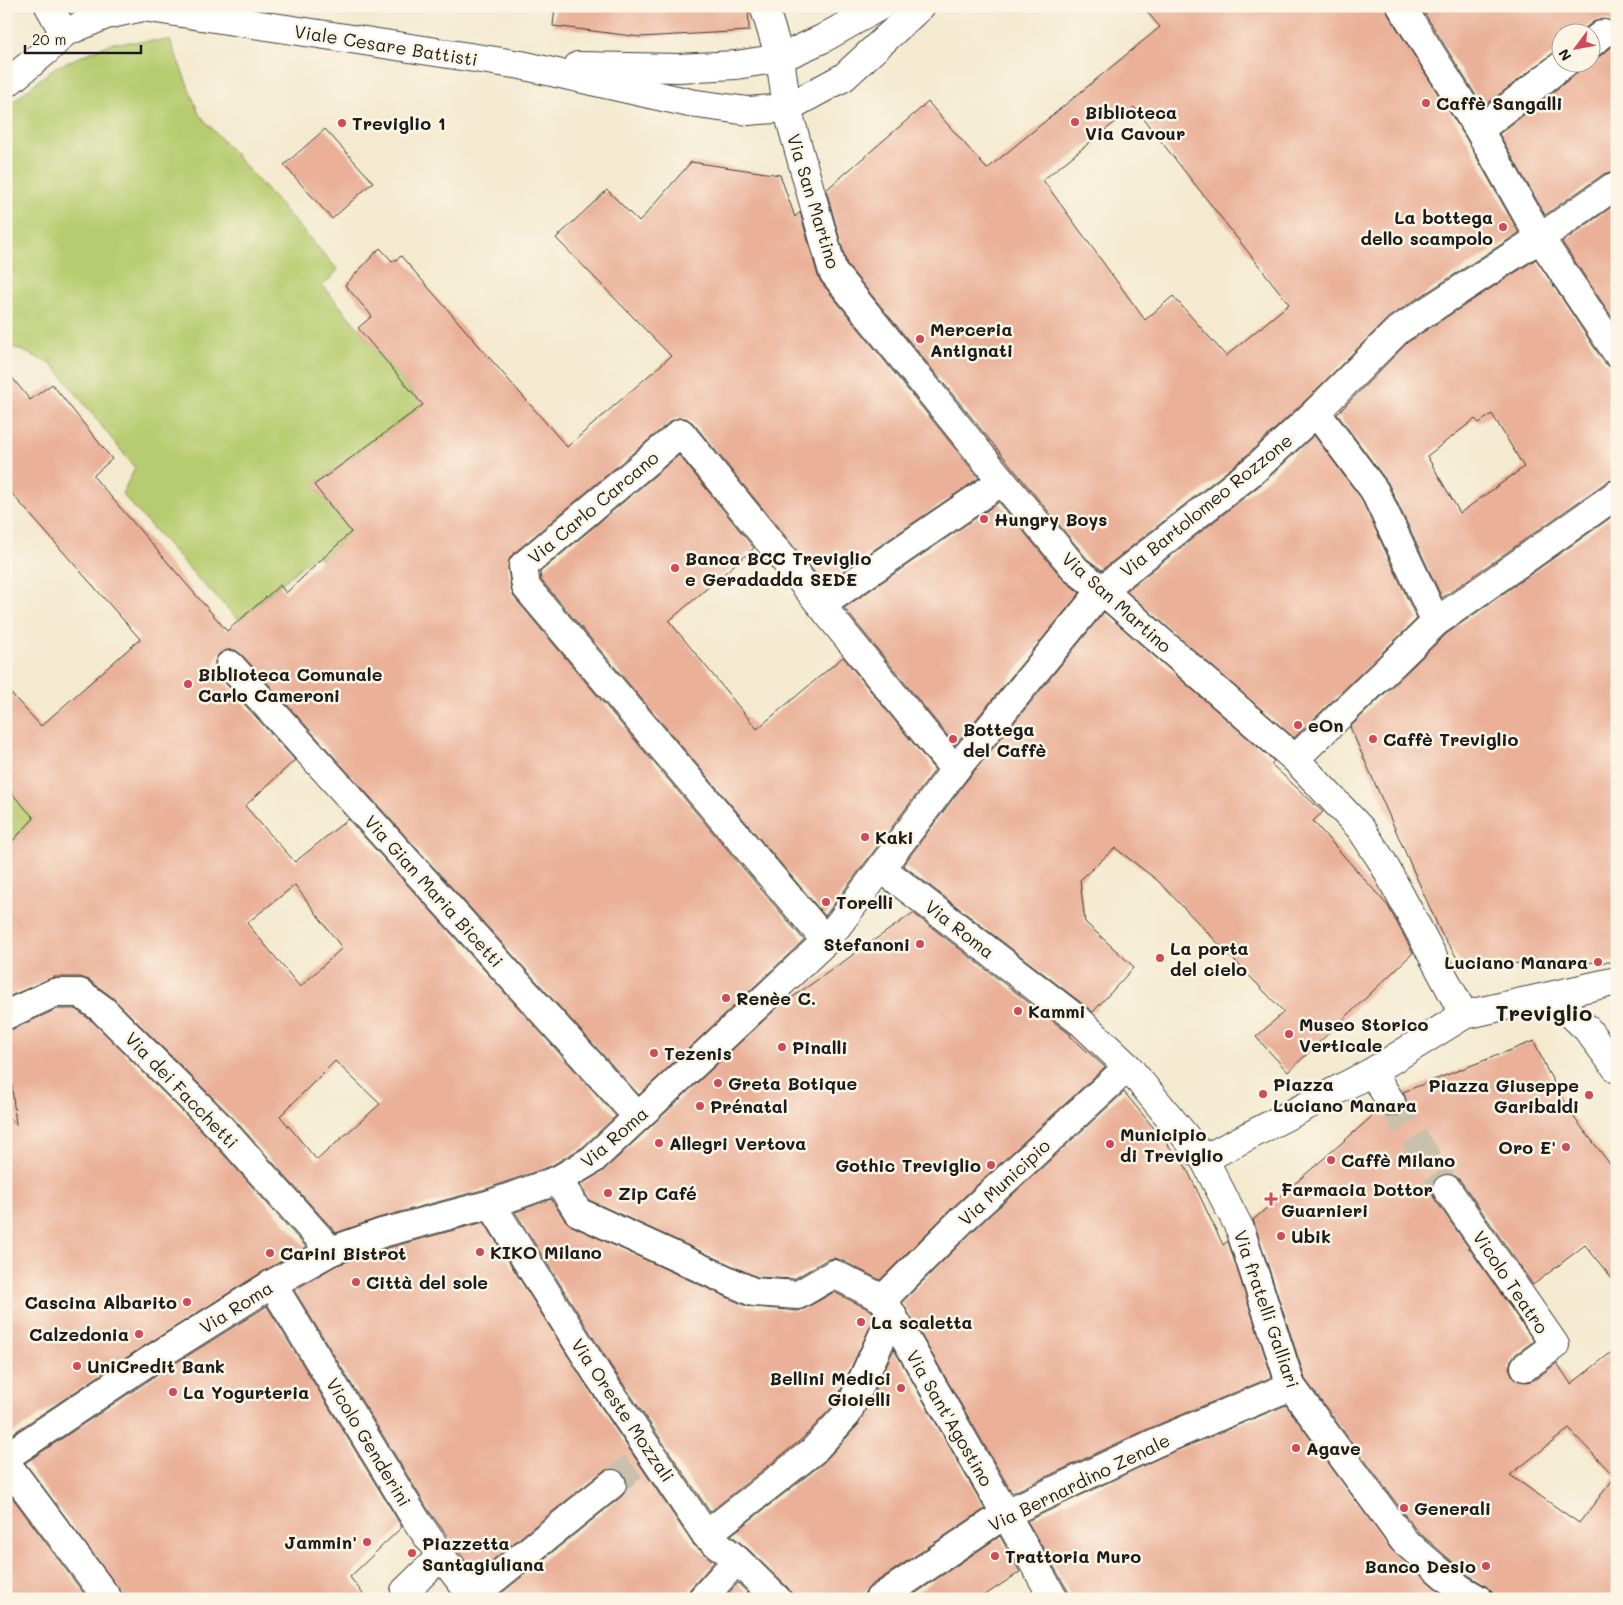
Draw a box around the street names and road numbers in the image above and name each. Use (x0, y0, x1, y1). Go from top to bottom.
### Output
street label: Viale Cesare Battisti (292, 19, 480, 71)
street label: Via San Martino (782, 131, 846, 272)
street label: Via Bartolomeo Rozzone (1115, 428, 1297, 582)
street label: Via Carlo Carcano (523, 445, 664, 569)
street label: Via San Martino (1057, 546, 1177, 658)
street label: Via Gian Maria Bicetti (359, 810, 509, 972)
street label: Via Roma (920, 894, 1000, 964)
street label: Via dei Facchetti (120, 1027, 244, 1153)
street label: Via Roma (575, 1101, 653, 1173)
street label: Via Municipio (953, 1133, 1055, 1231)
street label: Vicolo Teatro (1468, 1226, 1554, 1338)
street label: Via fratelli Galliari (1229, 1227, 1305, 1391)
street label: Via Roma (195, 1275, 277, 1339)
street label: Via Oreste Mozzali (566, 1334, 680, 1486)
street label: Via Sant'Agostino (901, 1345, 999, 1491)
street label: Vicolo Genderini (321, 1373, 417, 1511)
street label: Via Bernardino Zenale (984, 1428, 1174, 1536)

